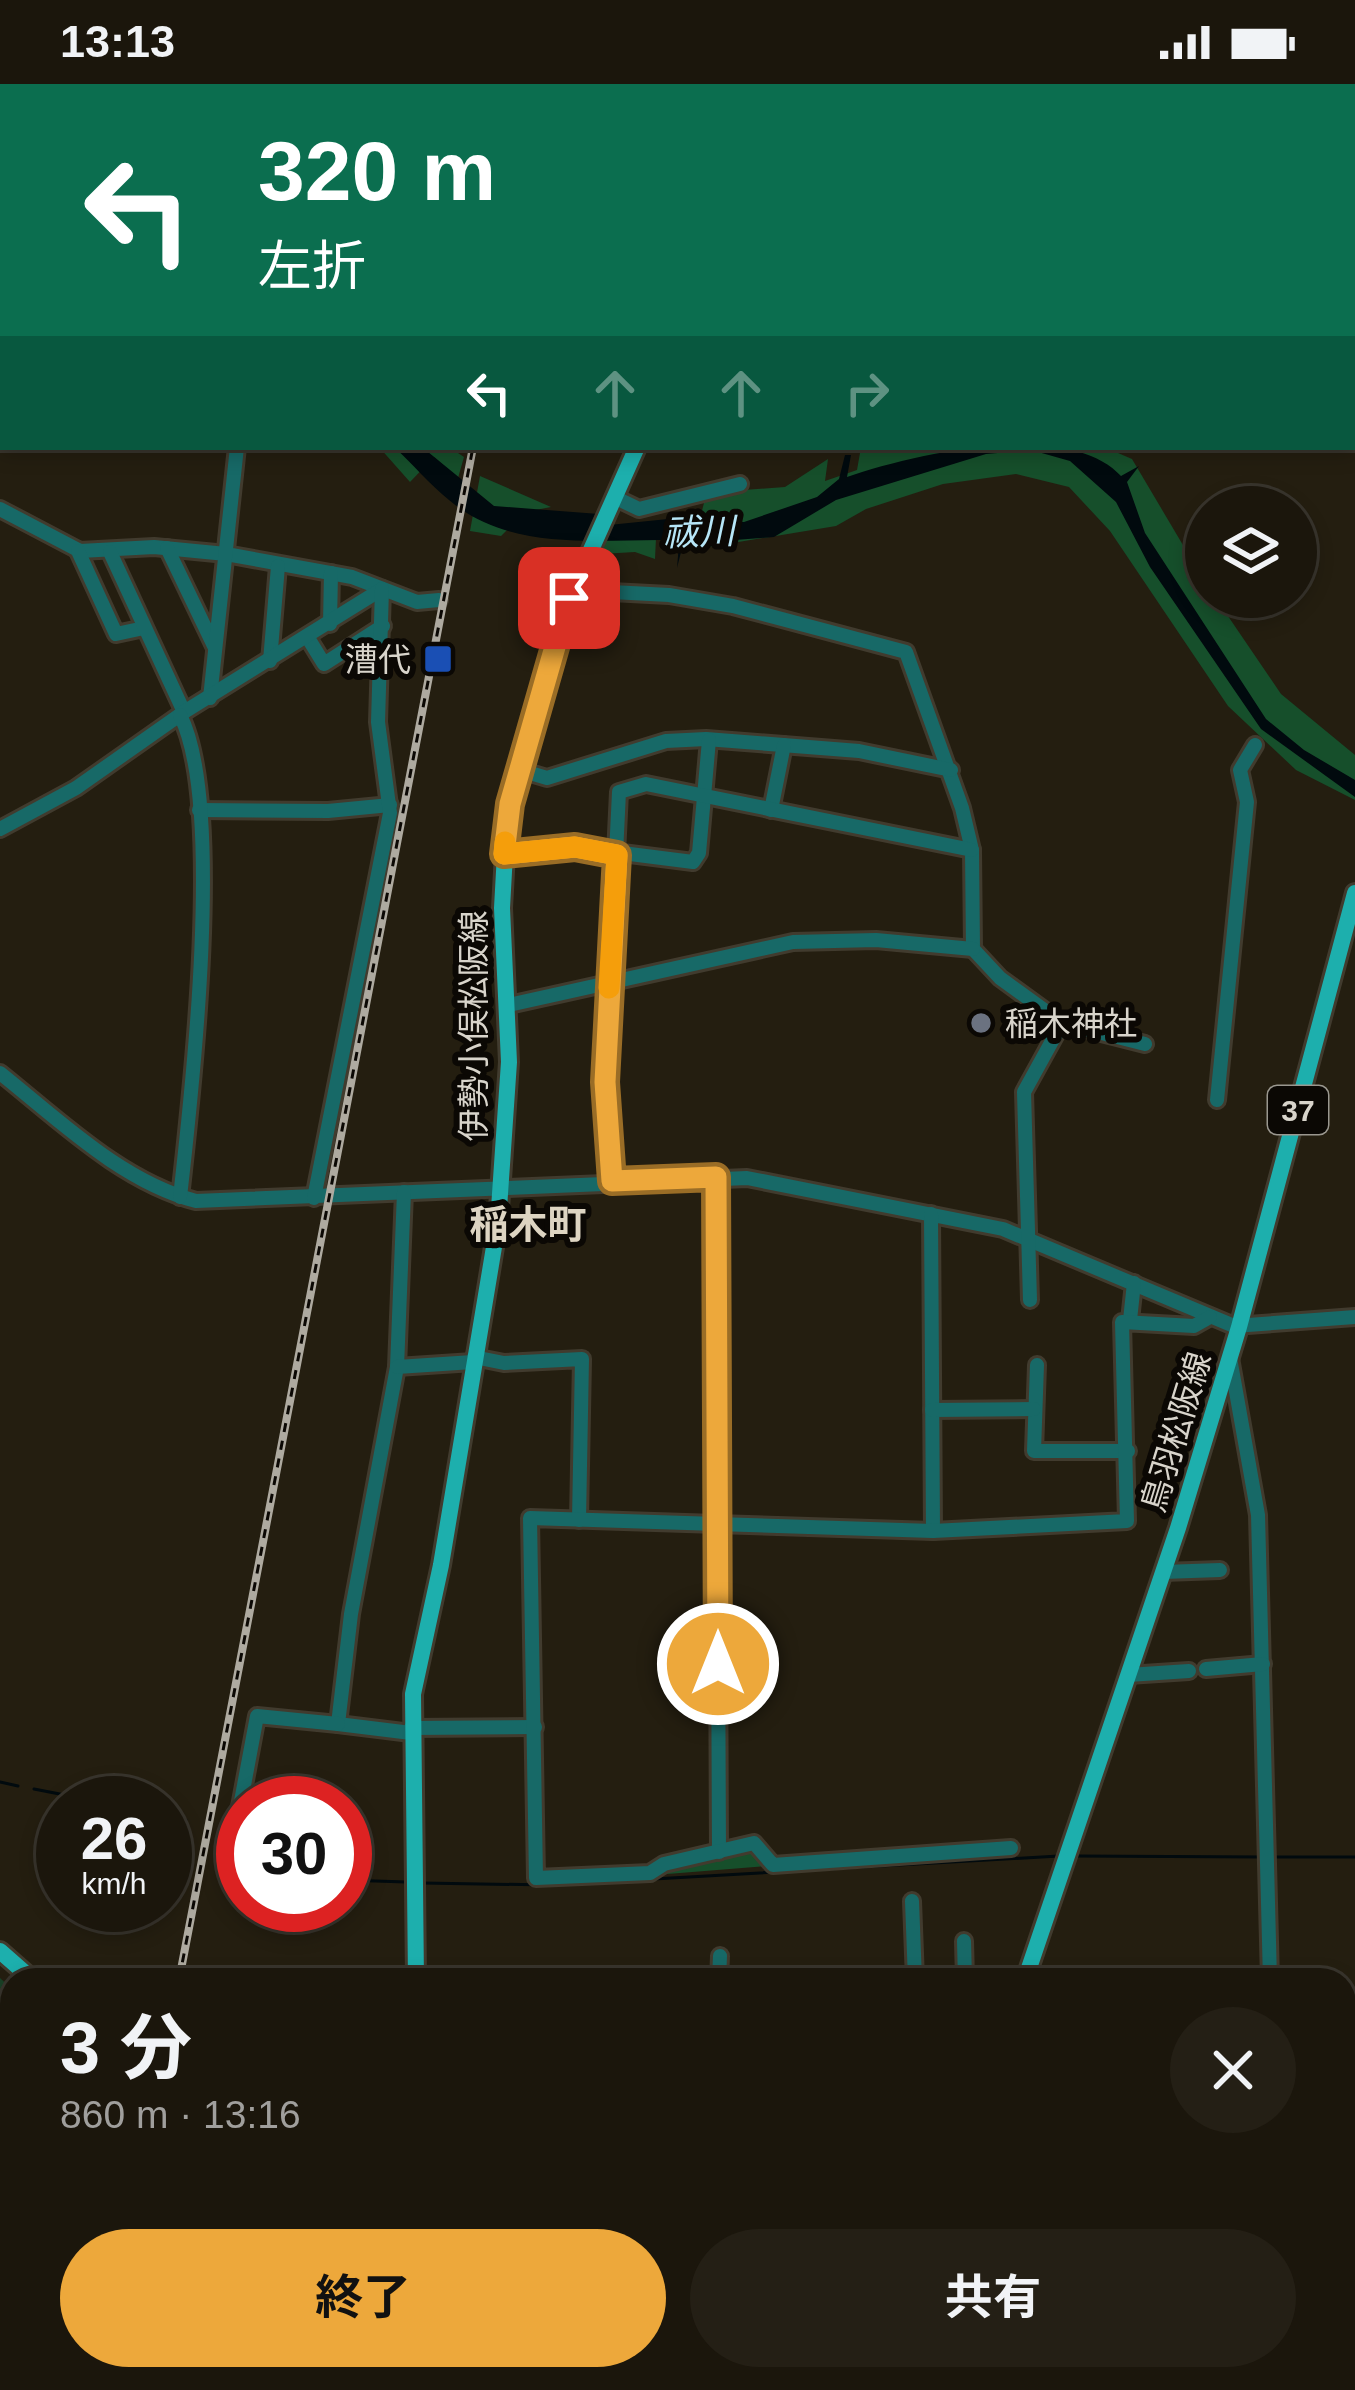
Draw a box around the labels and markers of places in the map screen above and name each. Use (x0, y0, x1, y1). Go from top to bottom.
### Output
pin (518, 547, 620, 649)
place label: 漕代 (345, 641, 411, 678)
marker: 漕代 (422, 643, 454, 675)
place label: 稲木神社 (1005, 1005, 1137, 1042)
marker: 稲木神社 (968, 1010, 994, 1036)

